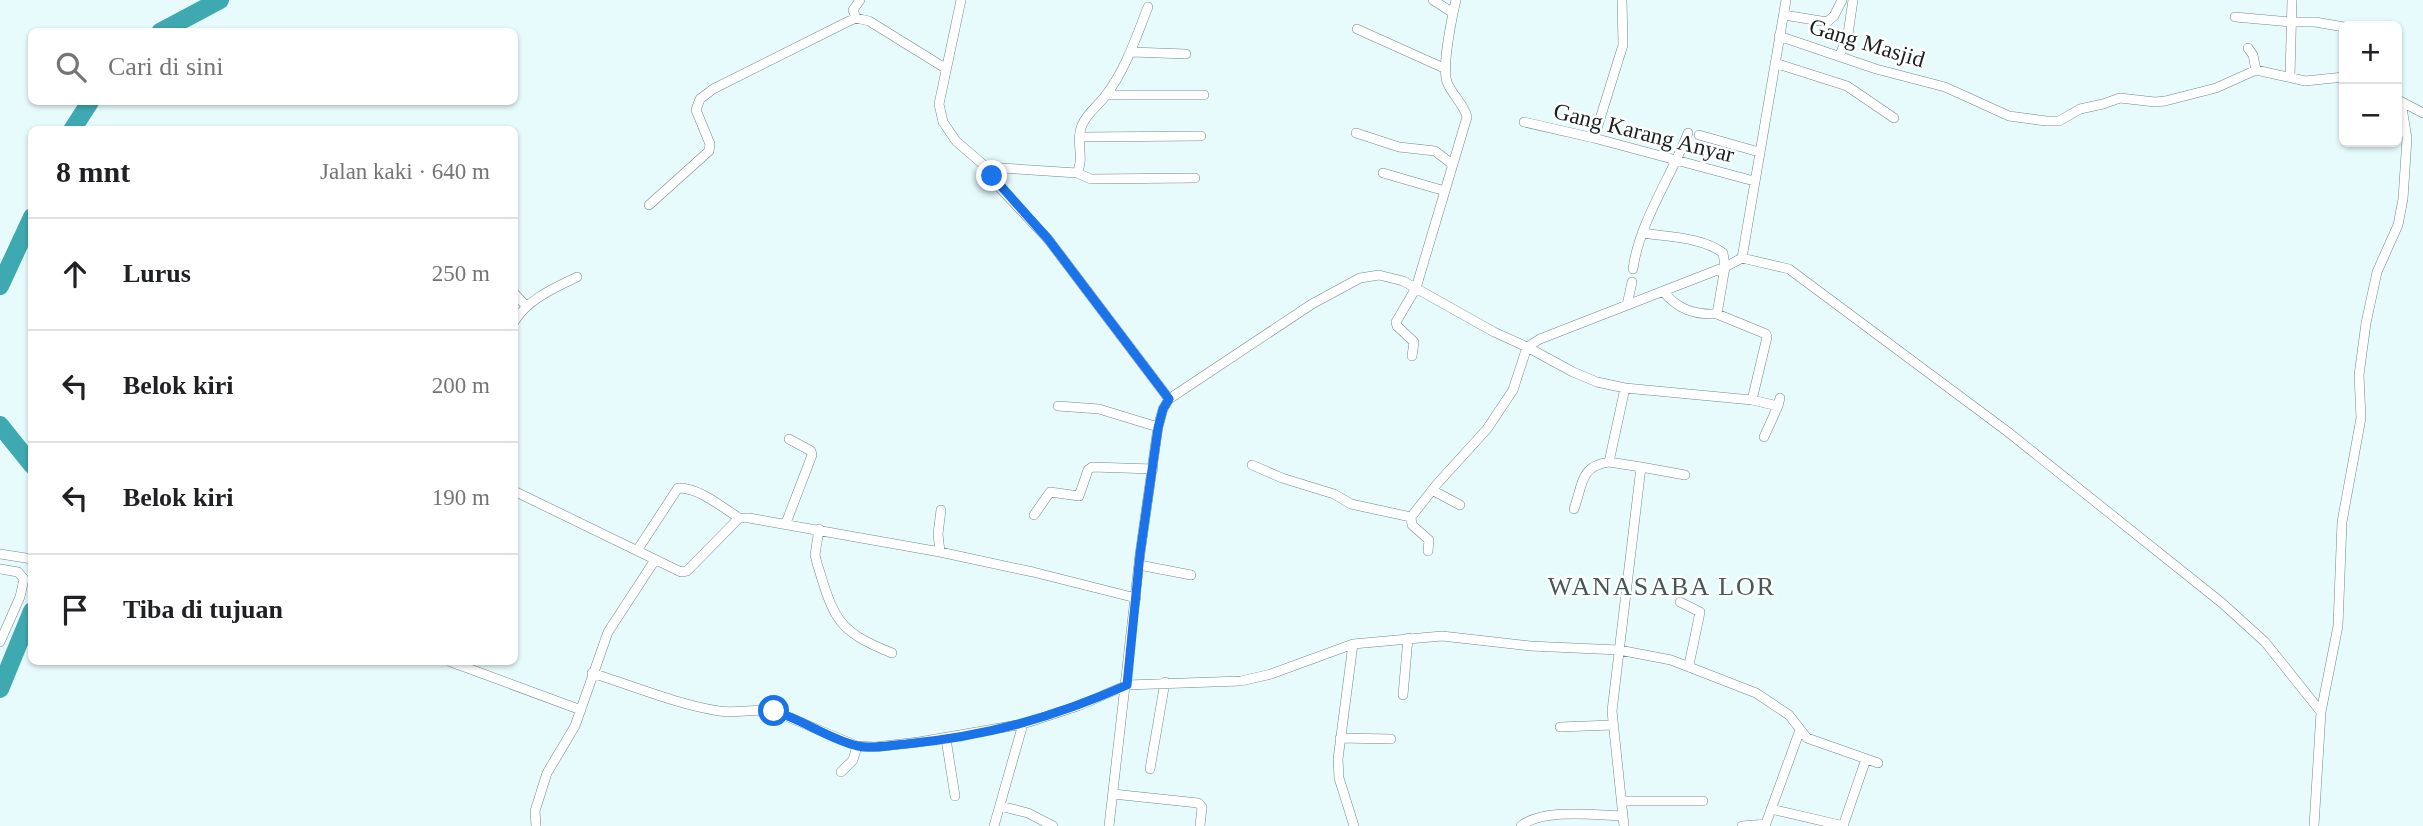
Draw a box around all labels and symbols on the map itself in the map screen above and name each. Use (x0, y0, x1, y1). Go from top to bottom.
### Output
street label: Gang Masjid (1806, 14, 1928, 73)
street label: Gang Karang Anyar (1551, 98, 1737, 168)
route end (976, 160, 1007, 191)
district label: WANASABA LOR (1548, 572, 1776, 601)
route start (758, 695, 789, 726)

